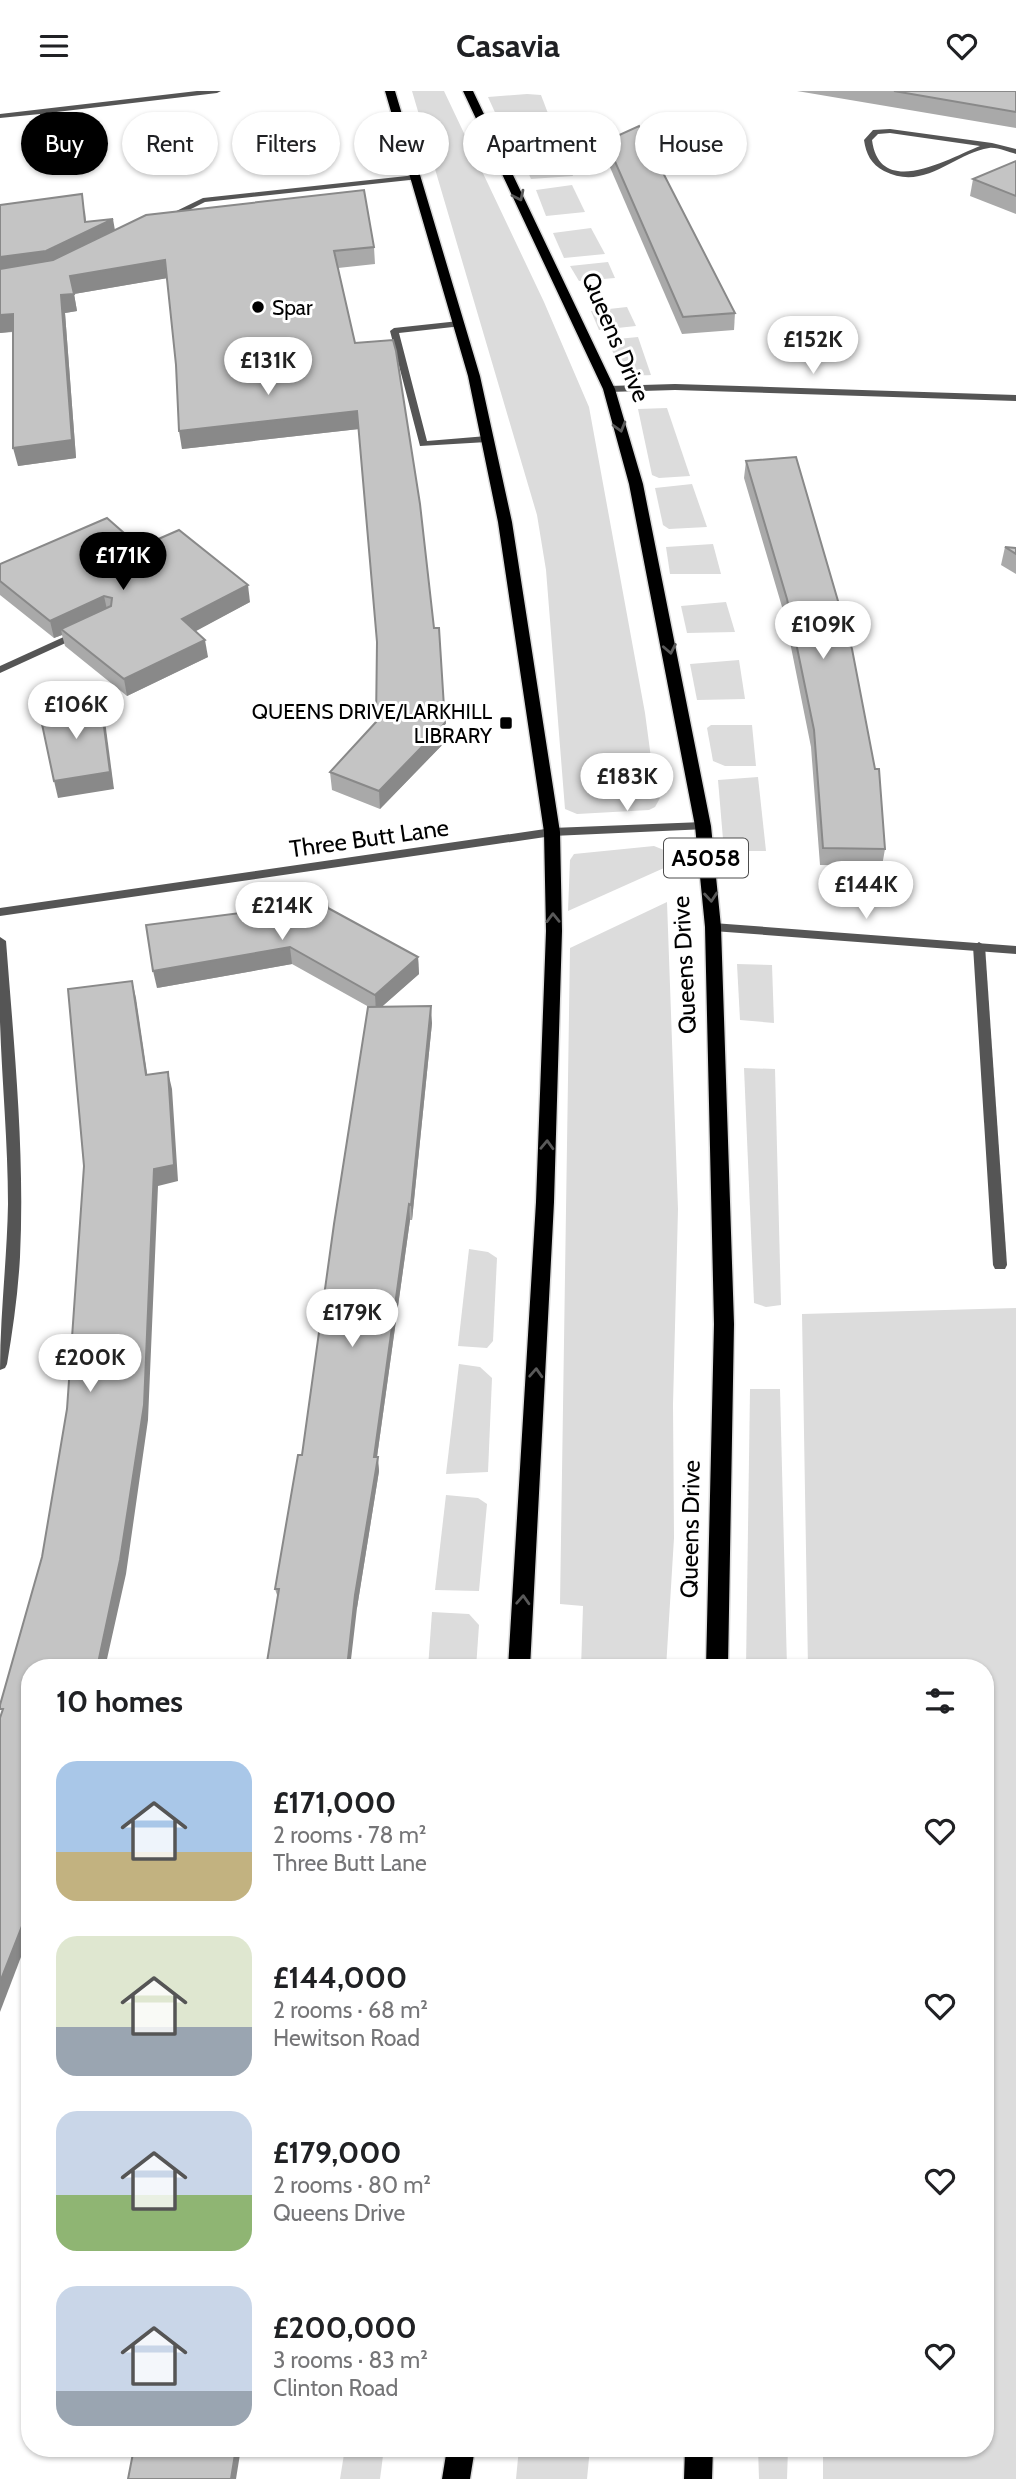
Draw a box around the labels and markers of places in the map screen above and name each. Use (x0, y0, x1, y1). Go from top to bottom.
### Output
place label: Spar (272, 295, 313, 320)
marker: Spar (250, 299, 266, 315)
pin: £152K (764, 317, 862, 376)
pin: £131K (219, 337, 317, 397)
pin: £171K (74, 533, 172, 592)
pin: £109K (774, 601, 872, 661)
pin: £106K (27, 681, 125, 741)
place label: QUEENS DRIVE/LARKHILL LIBRARY (252, 699, 493, 748)
marker: QUEENS DRIVE/LARKHILL LIBRARY (498, 715, 514, 731)
pin: £183K (578, 753, 676, 813)
pin: £144K (817, 861, 915, 921)
pin: £214K (233, 883, 331, 942)
pin: £179K (303, 1289, 401, 1349)
pin: £200K (41, 1335, 139, 1394)

